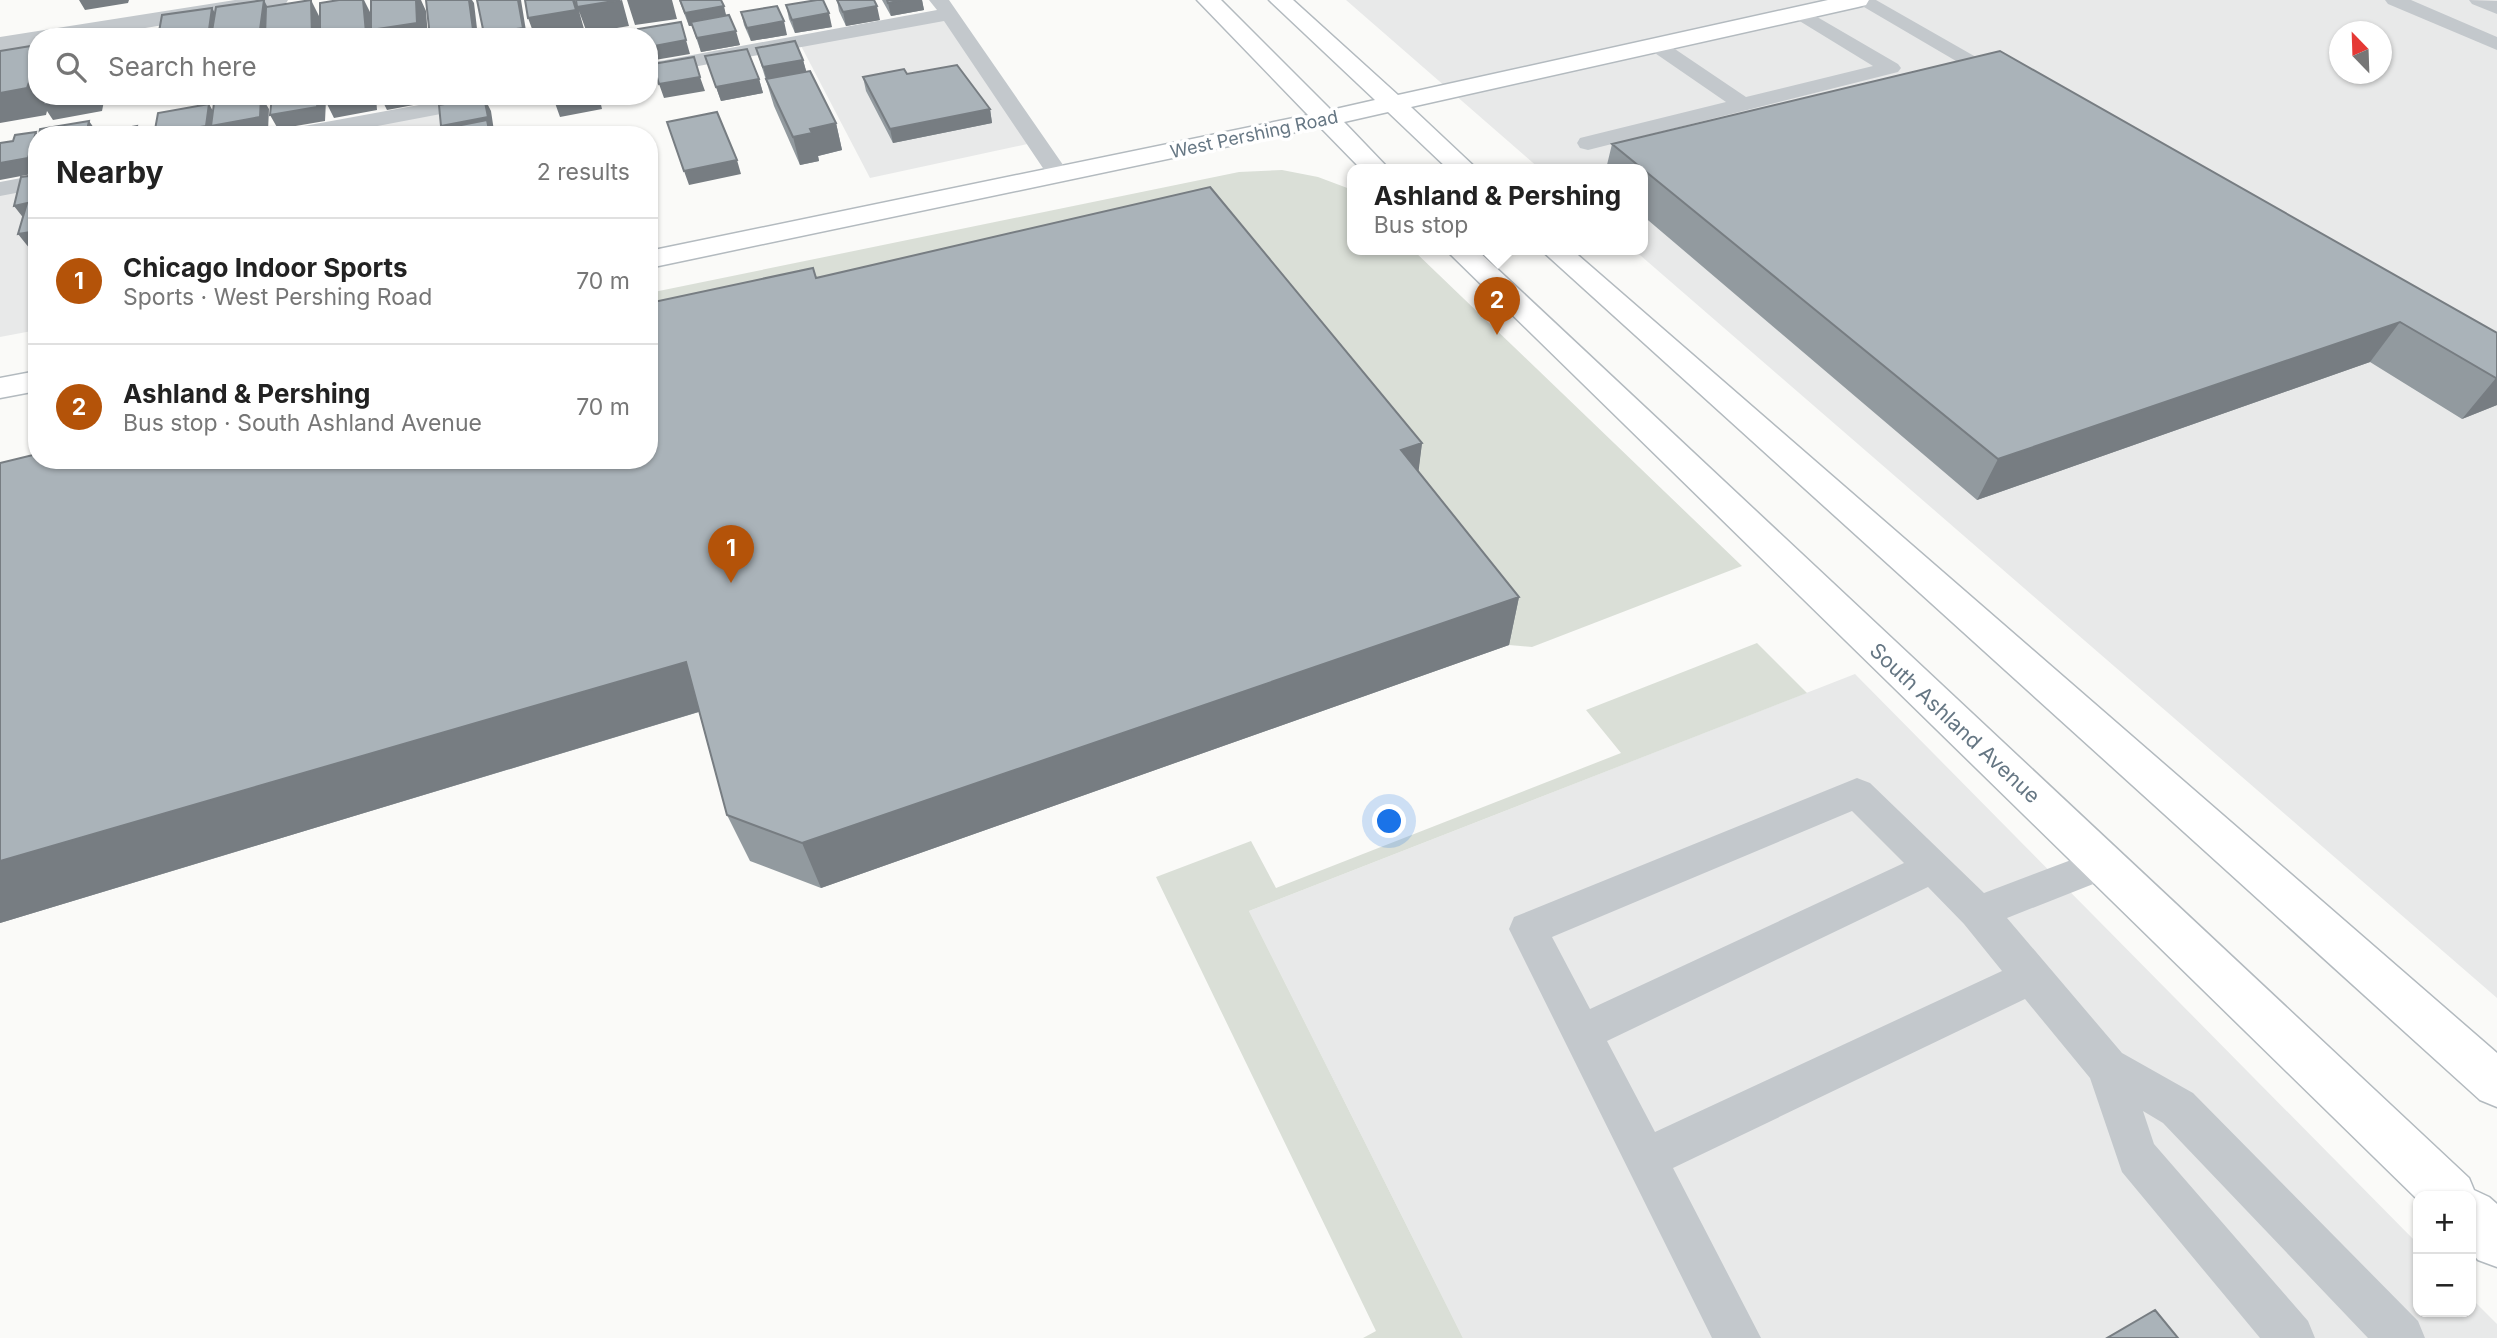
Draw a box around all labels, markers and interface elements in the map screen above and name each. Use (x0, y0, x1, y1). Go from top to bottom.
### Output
north arrow (2329, 21, 2392, 84)
search box (28, 28, 658, 105)
icon: search (52, 48, 90, 86)
text: Search here (108, 51, 257, 82)
street label: West Pershing Road (1168, 106, 1340, 162)
text: Nearby (56, 154, 164, 190)
text: 2 results (537, 158, 630, 186)
popup (1347, 164, 1648, 255)
text: Ashland & Pershing (1374, 180, 1621, 211)
text: Bus stop (1374, 211, 1468, 239)
text: Chicago Indoor Sports (123, 252, 408, 283)
text: 1 (74, 267, 84, 295)
text: 70 m (576, 267, 630, 295)
pin: 2 (1474, 277, 1520, 335)
text: Sports · West Pershing Road (123, 283, 432, 311)
text: Ashland & Pershing (123, 378, 370, 409)
text: 2 (72, 393, 86, 421)
text: 70 m (576, 393, 630, 421)
text: Bus stop · South Ashland Avenue (123, 409, 482, 437)
pin: 1 (708, 525, 754, 583)
street label: South Ashland Avenue (1865, 638, 2045, 808)
your location (1372, 804, 1406, 838)
map controls (2413, 1191, 2476, 1317)
button: + (2413, 1191, 2476, 1254)
button: − (2413, 1254, 2476, 1317)

